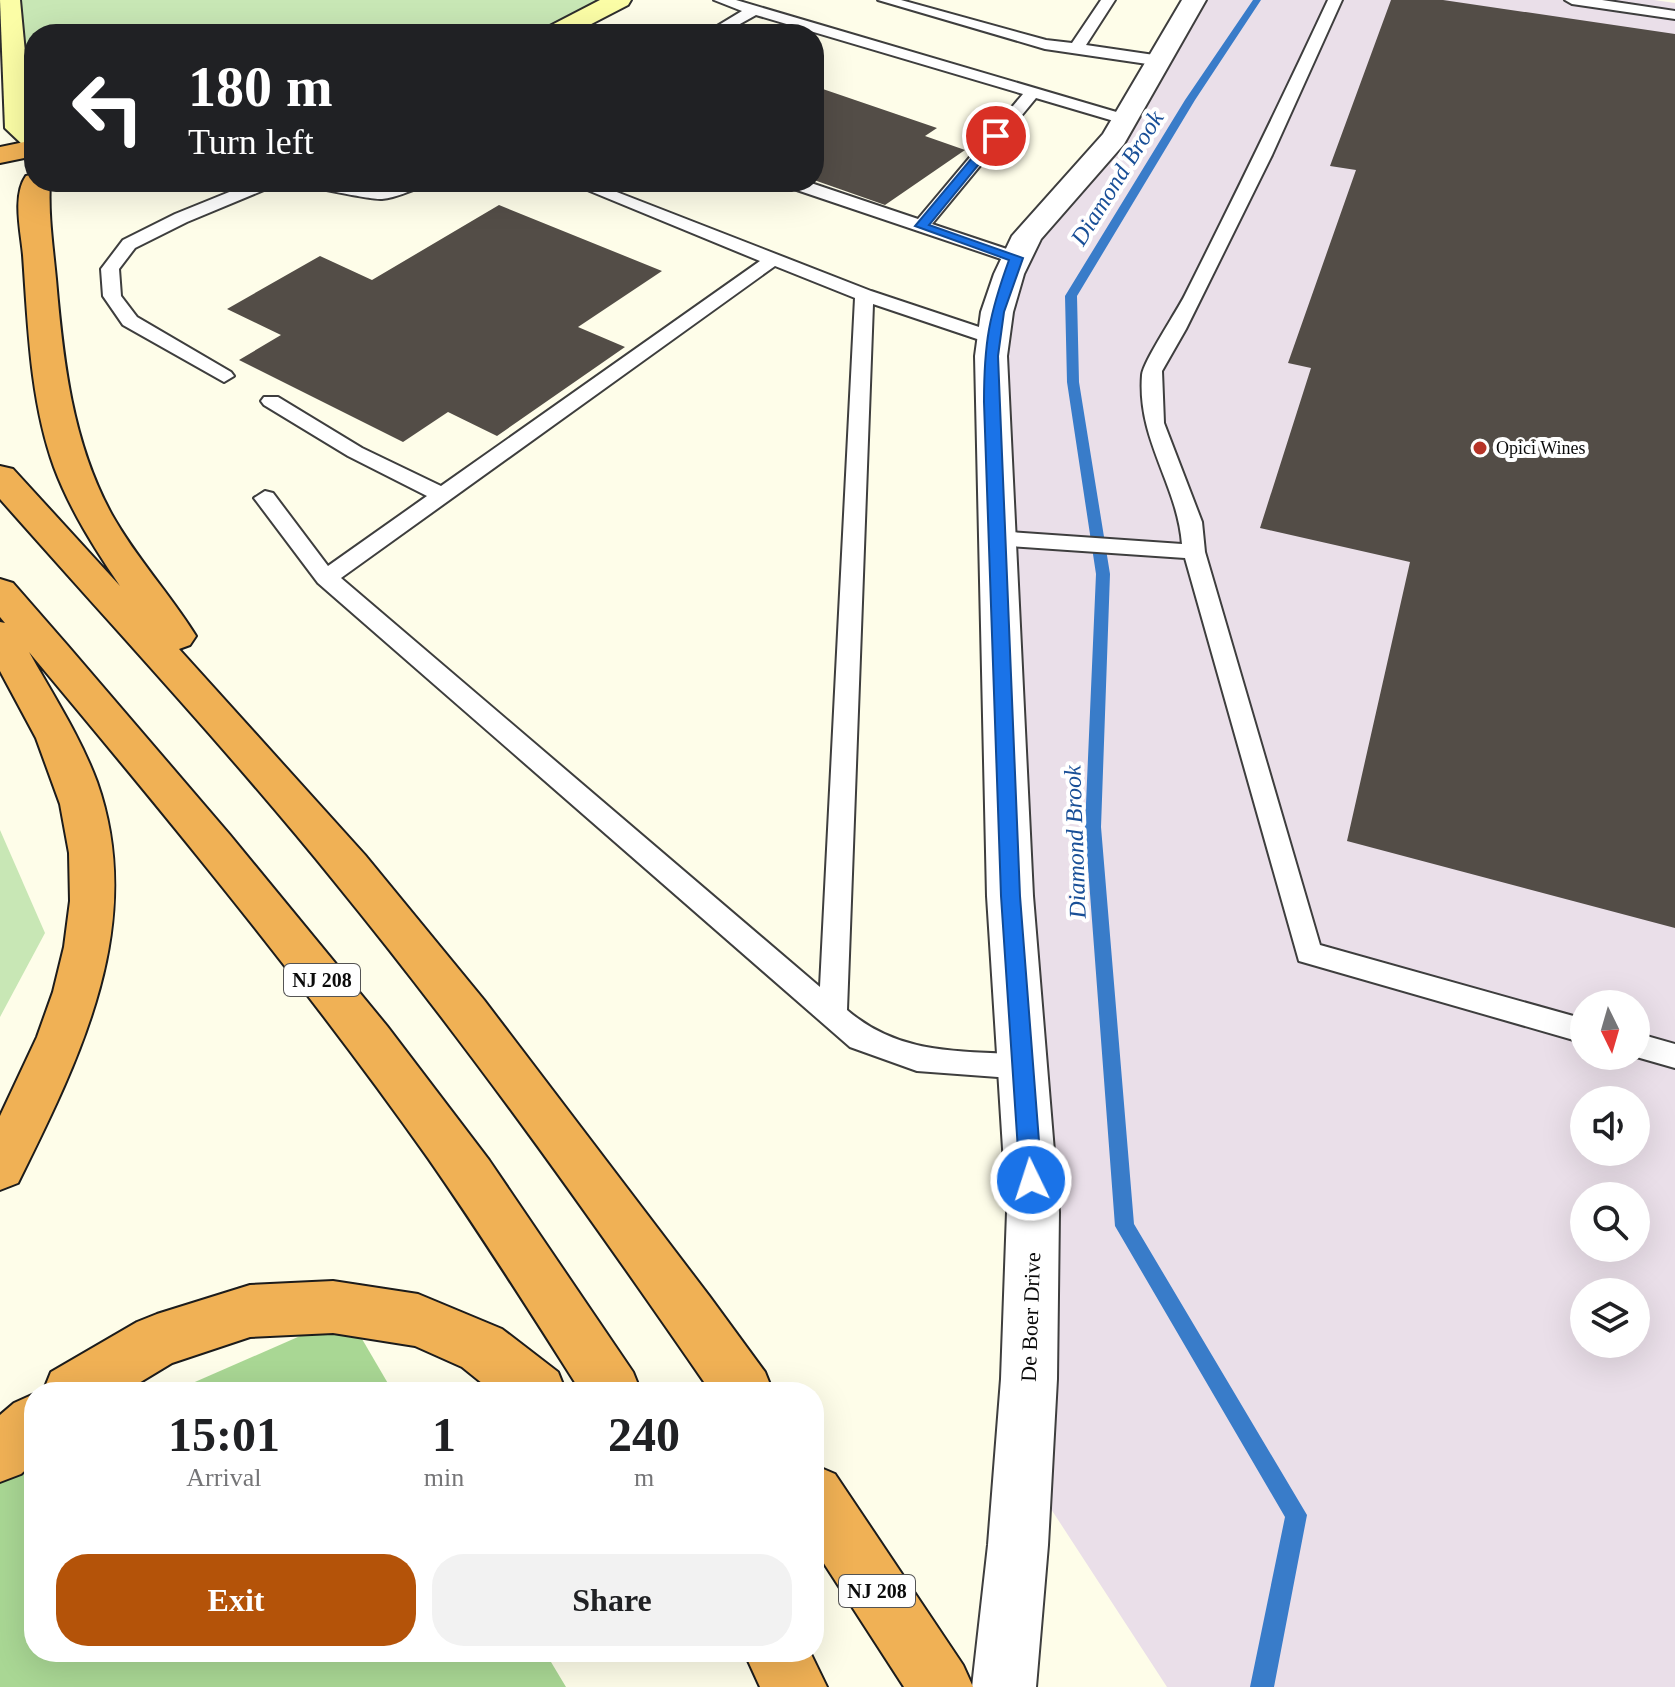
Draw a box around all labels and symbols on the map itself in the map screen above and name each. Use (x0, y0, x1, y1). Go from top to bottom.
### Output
pin (962, 102, 1030, 170)
water label: Diamond Brook (1065, 106, 1169, 251)
place label: Opici Wines (1496, 438, 1585, 458)
marker: Opici Wines (1471, 439, 1489, 457)
water label: Diamond Brook (1059, 765, 1091, 920)
road number: NJ 208 (284, 964, 360, 996)
north arrow (1570, 990, 1650, 1070)
position arrow (989, 1138, 1073, 1222)
street label: De Boer Drive (1016, 1252, 1045, 1382)
road number: NJ 208 (839, 1575, 915, 1607)

